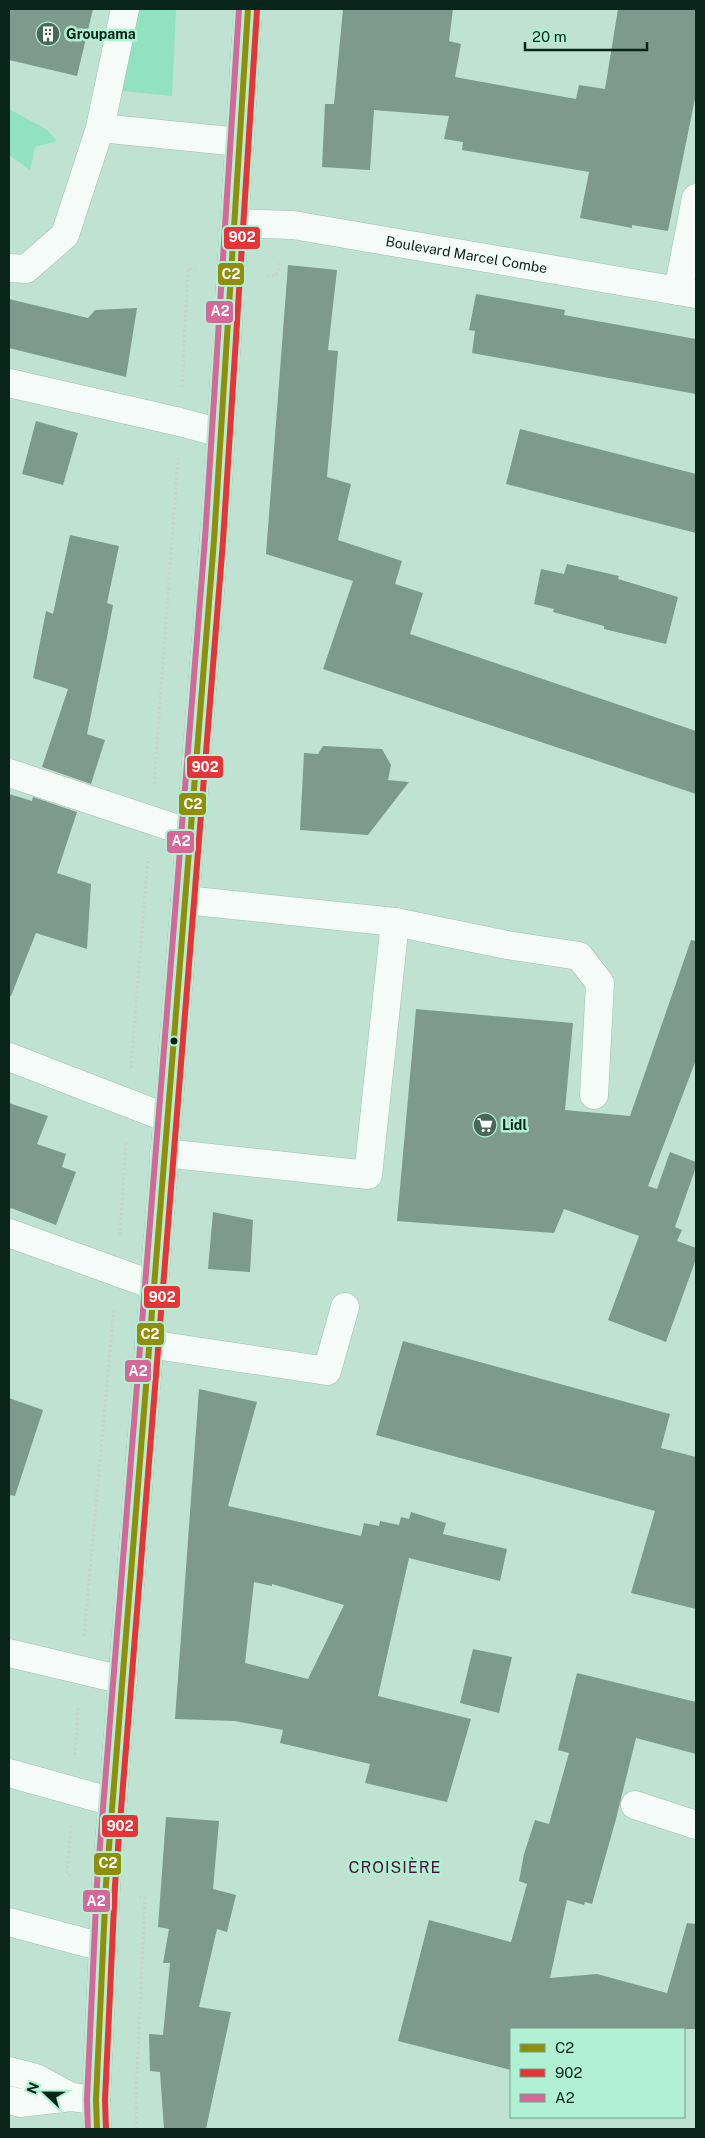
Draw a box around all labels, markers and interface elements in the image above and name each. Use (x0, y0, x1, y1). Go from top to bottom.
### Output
scale bar (525, 20, 648, 52)
building icon: Groupama (35, 21, 61, 47)
place label: Groupama (66, 26, 136, 42)
text: 20 m (532, 28, 567, 45)
line badge: 902 (223, 226, 261, 250)
text: 902 (228, 229, 256, 245)
street label: Boulevard Marcel Combe (384, 233, 549, 276)
line badge: C2 (217, 262, 245, 286)
text: C2 (222, 266, 241, 282)
line badge: A2 (205, 300, 234, 324)
text: A2 (210, 303, 230, 319)
line badge: 902 (186, 755, 224, 779)
text: 902 (191, 759, 219, 775)
line badge: C2 (178, 792, 207, 816)
text: C2 (184, 796, 203, 812)
line badge: A2 (166, 830, 195, 854)
text: A2 (171, 833, 191, 849)
unlabelled marker (169, 1036, 179, 1046)
supermarket icon: Lidl (472, 1112, 498, 1138)
place label: Lidl (502, 1117, 527, 1133)
line badge: 902 (143, 1285, 181, 1309)
text: 902 (148, 1289, 176, 1305)
line badge: C2 (136, 1322, 165, 1346)
text: C2 (141, 1326, 160, 1342)
line badge: A2 (124, 1359, 152, 1383)
text: A2 (128, 1363, 148, 1379)
line badge: 902 (101, 1814, 139, 1838)
text: 902 (106, 1818, 134, 1834)
line badge: C2 (93, 1852, 122, 1876)
text: C2 (99, 1855, 118, 1871)
district label: CROISIÈRE (349, 1857, 441, 1877)
line badge: A2 (82, 1889, 111, 1913)
text: A2 (86, 1893, 106, 1909)
legend (510, 2028, 685, 2118)
text: C2 (555, 2039, 574, 2056)
text: 902 (555, 2064, 582, 2081)
north arrow (20, 2068, 70, 2118)
text: N (23, 2080, 42, 2096)
text: A2 (555, 2089, 575, 2106)

